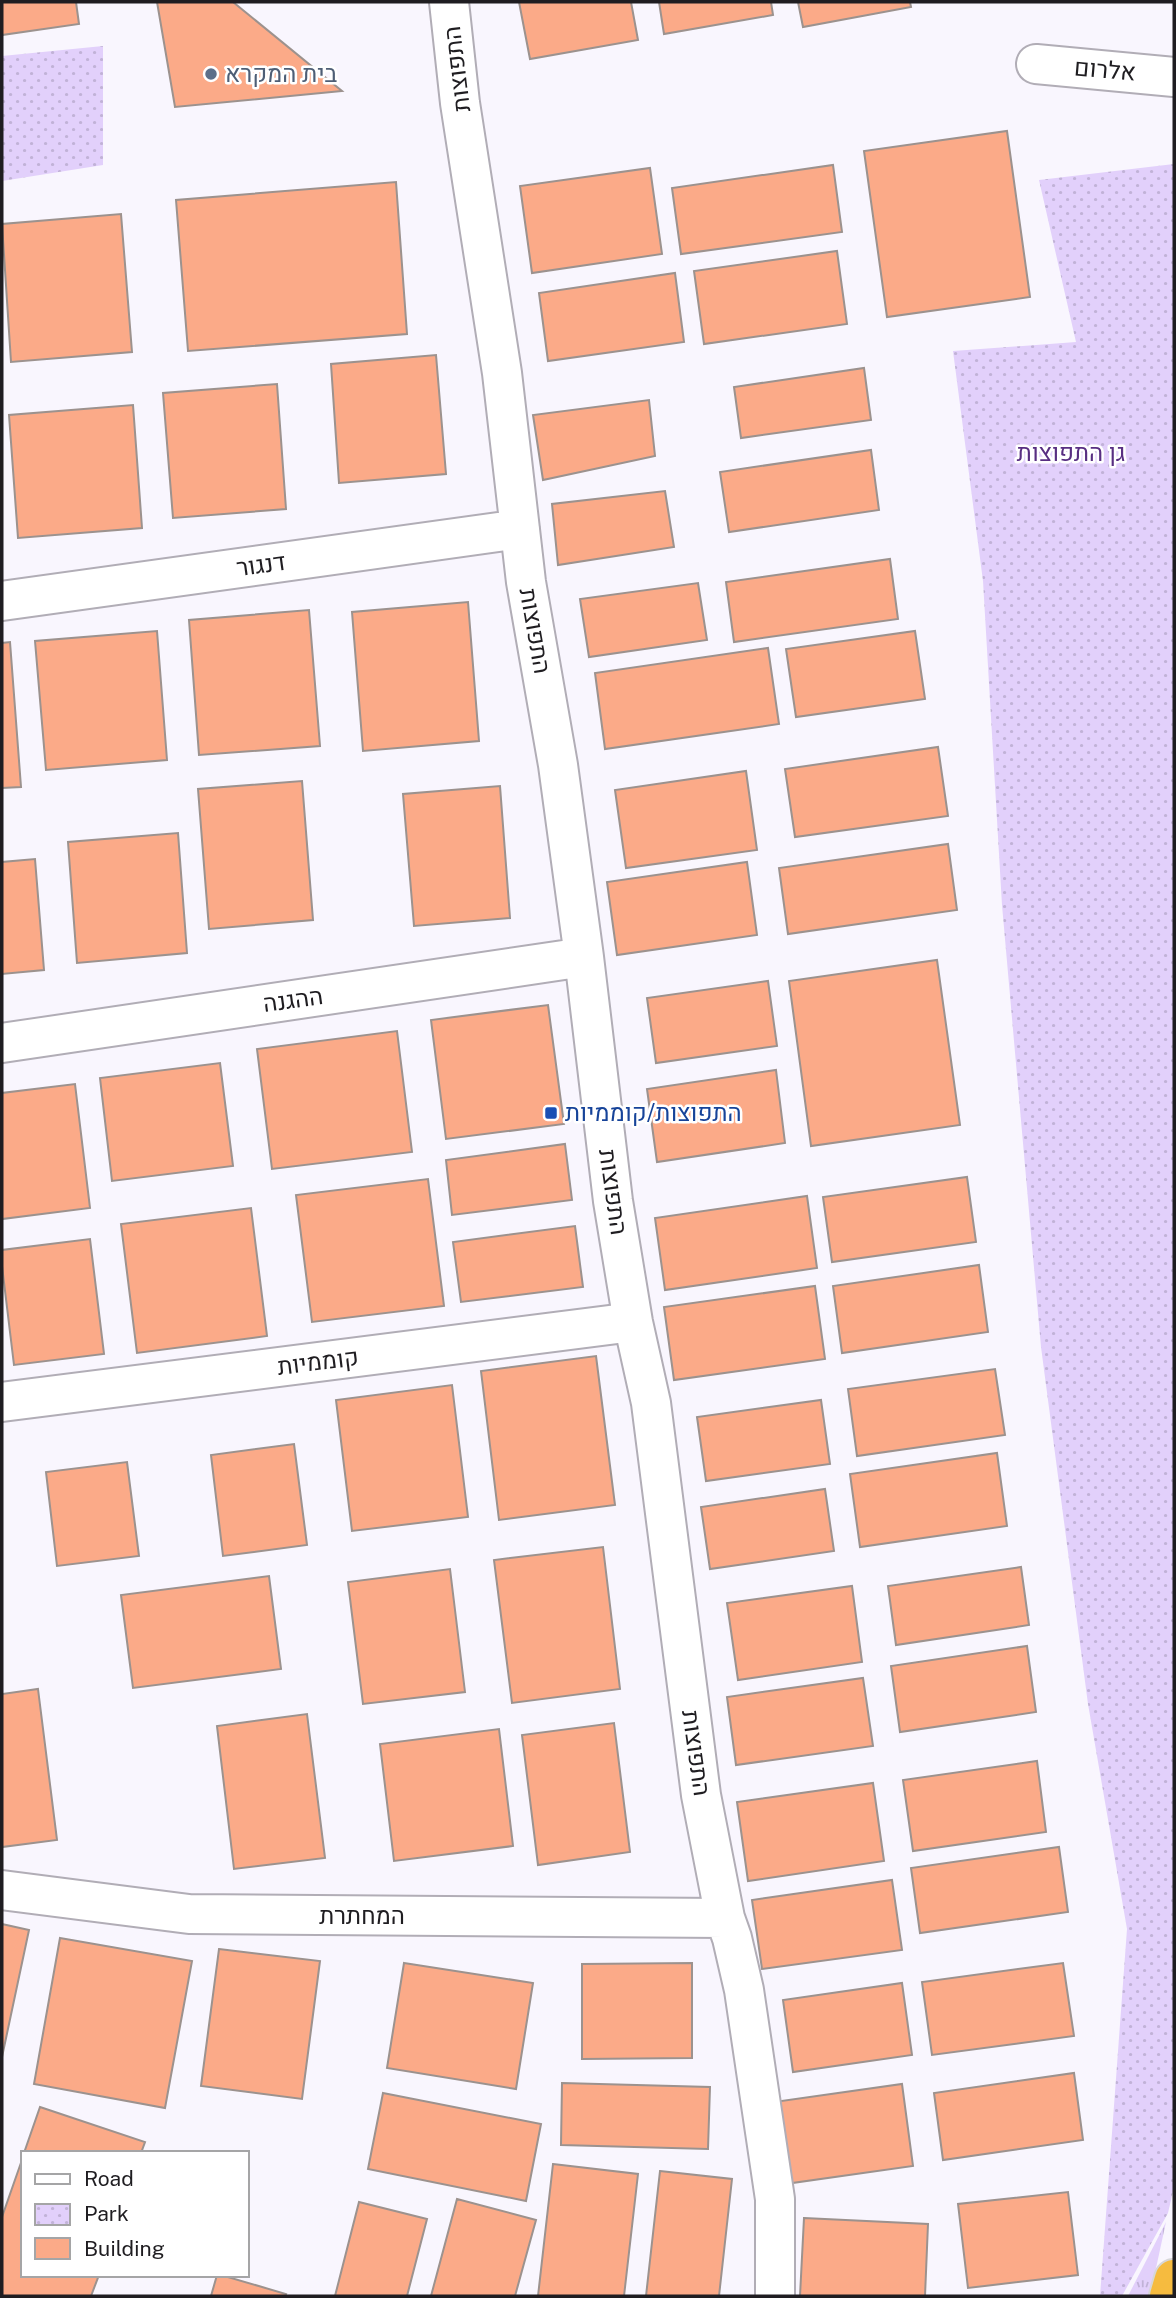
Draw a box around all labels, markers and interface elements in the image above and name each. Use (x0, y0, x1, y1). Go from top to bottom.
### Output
street label: התפוצות (437, 25, 475, 114)
street label: אלרום (1073, 52, 1137, 86)
place label: בית המקרא (225, 59, 337, 87)
marker: בית המקרא (203, 66, 219, 82)
park label: גן התפוצות (1017, 438, 1125, 466)
street label: דנגור (234, 547, 287, 581)
street label: התפוצות (515, 586, 557, 676)
street label: ההגנה (261, 981, 325, 1017)
place label: התפוצות/קוממיות (565, 1098, 742, 1126)
marker: התפוצות/קוממיות (543, 1105, 559, 1121)
street label: התפוצות (594, 1147, 634, 1237)
street label: קוממיות (276, 1342, 360, 1380)
street label: התפוצות (677, 1708, 717, 1798)
street label: המחתרת (319, 1901, 405, 1929)
legend (21, 2151, 248, 2277)
text: Road (84, 2166, 134, 2191)
text: Park (84, 2201, 129, 2226)
text: Building (84, 2236, 165, 2261)

